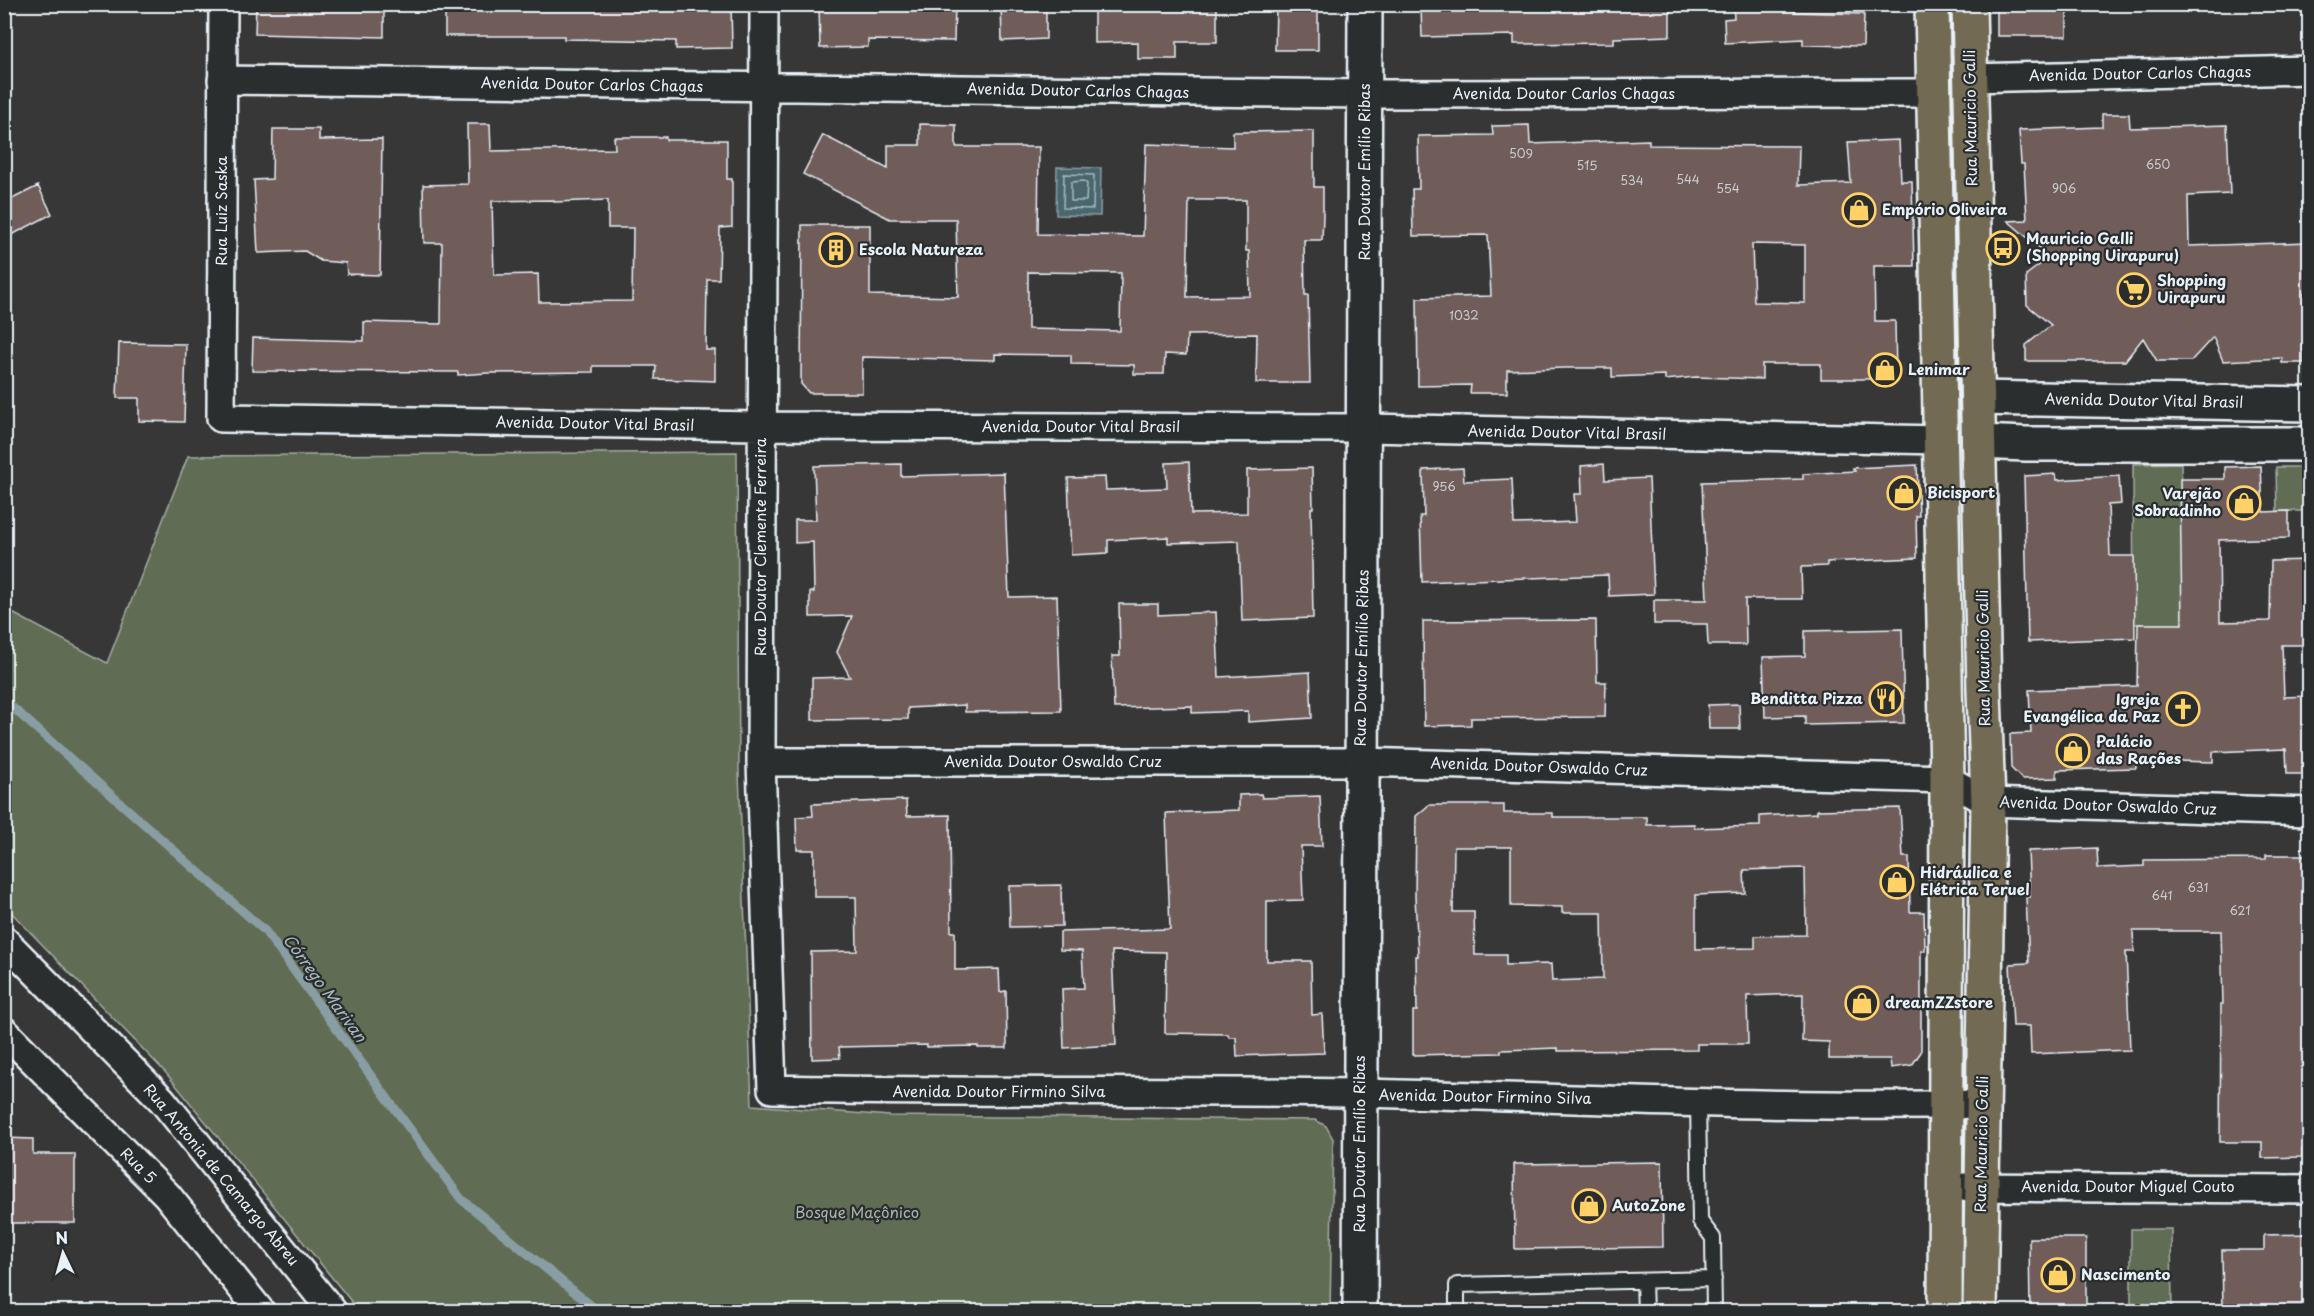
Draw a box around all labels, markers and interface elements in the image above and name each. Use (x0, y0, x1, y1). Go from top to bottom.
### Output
street label: Rua Mauricio Galli (1957, 49, 1982, 187)
street label: Avenida Doutor Carlos Chagas (2029, 59, 2251, 86)
street label: Avenida Doutor Carlos Chagas (481, 70, 704, 97)
street label: Avenida Doutor Carlos Chagas (967, 76, 1190, 103)
street label: Avenida Doutor Carlos Chagas (1453, 81, 1675, 104)
street label: Rua Doutor Emílio Ribas (1352, 83, 1375, 261)
house number: 509 (1509, 144, 1533, 162)
house number: 650 (2146, 155, 2171, 173)
street label: Rua Luiz Saska (209, 156, 232, 266)
house number: 515 (1576, 156, 1598, 174)
house number: 544 (1676, 170, 1700, 188)
house number: 534 (1620, 171, 1644, 189)
house number: 554 (1716, 179, 1740, 197)
house number: 906 (2052, 179, 2076, 197)
shop icon: Empório Oliveira (1841, 192, 1877, 228)
place label: Empório Oliveira (1882, 197, 2007, 220)
place label: Mauricio Galli (Shopping Uirapuru) (2026, 226, 2179, 266)
bus stop icon: Mauricio Galli (Shopping Uirapuru) (1985, 230, 2021, 266)
building icon: Escola Natureza (818, 232, 854, 268)
place label: Escola Natureza (859, 237, 984, 260)
place label: Shopping Uirapuru (2157, 268, 2226, 308)
supermarket icon: Shopping Uirapuru (2116, 272, 2152, 308)
house number: 1032 (1449, 306, 1479, 324)
shop icon: Lenimar (1867, 352, 1903, 388)
place label: Lenimar (1908, 357, 1970, 380)
street label: Avenida Doutor Vital Brasil (2044, 386, 2244, 413)
street label: Avenida Doutor Vital Brasil (495, 409, 695, 436)
street label: Avenida Doutor Vital Brasil (982, 414, 1180, 437)
street label: Avenida Doutor Vital Brasil (1467, 418, 1667, 445)
street label: Rua Doutor Clemente Ferreira (748, 437, 771, 656)
shop icon: Bicisport (1886, 475, 1922, 511)
house number: 956 (1432, 477, 1456, 495)
place label: Bicisport (1927, 480, 1995, 503)
place label: Varejão Sobradinho (2134, 481, 2221, 521)
shop icon: Varejão Sobradinho (2226, 485, 2262, 521)
street label: Rua Doutor Emílio Ribas (1347, 569, 1374, 747)
street label: Rua Mauricio Galli (1970, 589, 1995, 727)
restaurant icon: Benditta Pizza (1868, 681, 1904, 717)
place label: Benditta Pizza (1750, 686, 1863, 709)
place label: Igreja Evangélica da Paz (2023, 687, 2160, 727)
church icon: Igreja Evangélica da Paz (2165, 691, 2201, 727)
place label: Palácio das Rações (2096, 729, 2181, 769)
shop icon: Palácio das Rações (2055, 733, 2091, 769)
street label: Avenida Doutor Oswaldo Cruz (944, 749, 1162, 772)
street label: Avenida Doutor Oswaldo Cruz (1430, 750, 1648, 781)
street label: Avenida Doutor Oswaldo Cruz (1999, 789, 2217, 820)
place label: Hidráulica e Elétrica Teruel (1920, 860, 2029, 900)
shop icon: Hidráulica e Elétrica Teruel (1879, 864, 1915, 900)
house number: 631 (2188, 878, 2208, 896)
house number: 641 (2151, 886, 2173, 904)
house number: 621 (2229, 901, 2251, 919)
water label: Córrego Marivan (278, 928, 374, 1048)
shop icon: dreamZZstore (1844, 985, 1880, 1021)
place label: dreamZZstore (1885, 990, 1993, 1013)
street label: Rua Doutor Emílio Ribas (1347, 1055, 1370, 1233)
street label: Rua Mauricio Galli (1968, 1075, 1993, 1213)
street label: Rua Antonia de Camargo Abreu (139, 1078, 305, 1270)
street label: Avenida Doutor Firmino Silva (893, 1079, 1106, 1102)
street label: Avenida Doutor Firmino Silva (1378, 1082, 1592, 1109)
street label: Rua 5 (116, 1141, 163, 1188)
street label: Avenida Doutor Miguel Couto (2021, 1174, 2235, 1197)
shop icon: AutoZone (1571, 1188, 1607, 1224)
place label: AutoZone (1612, 1193, 1686, 1216)
park label: Bosque Maçônico (795, 1200, 919, 1223)
north arrow (33, 1223, 93, 1283)
text: N (54, 1225, 69, 1250)
shop icon: Nascimento (2040, 1257, 2076, 1293)
place label: Nascimento (2081, 1262, 2171, 1285)

